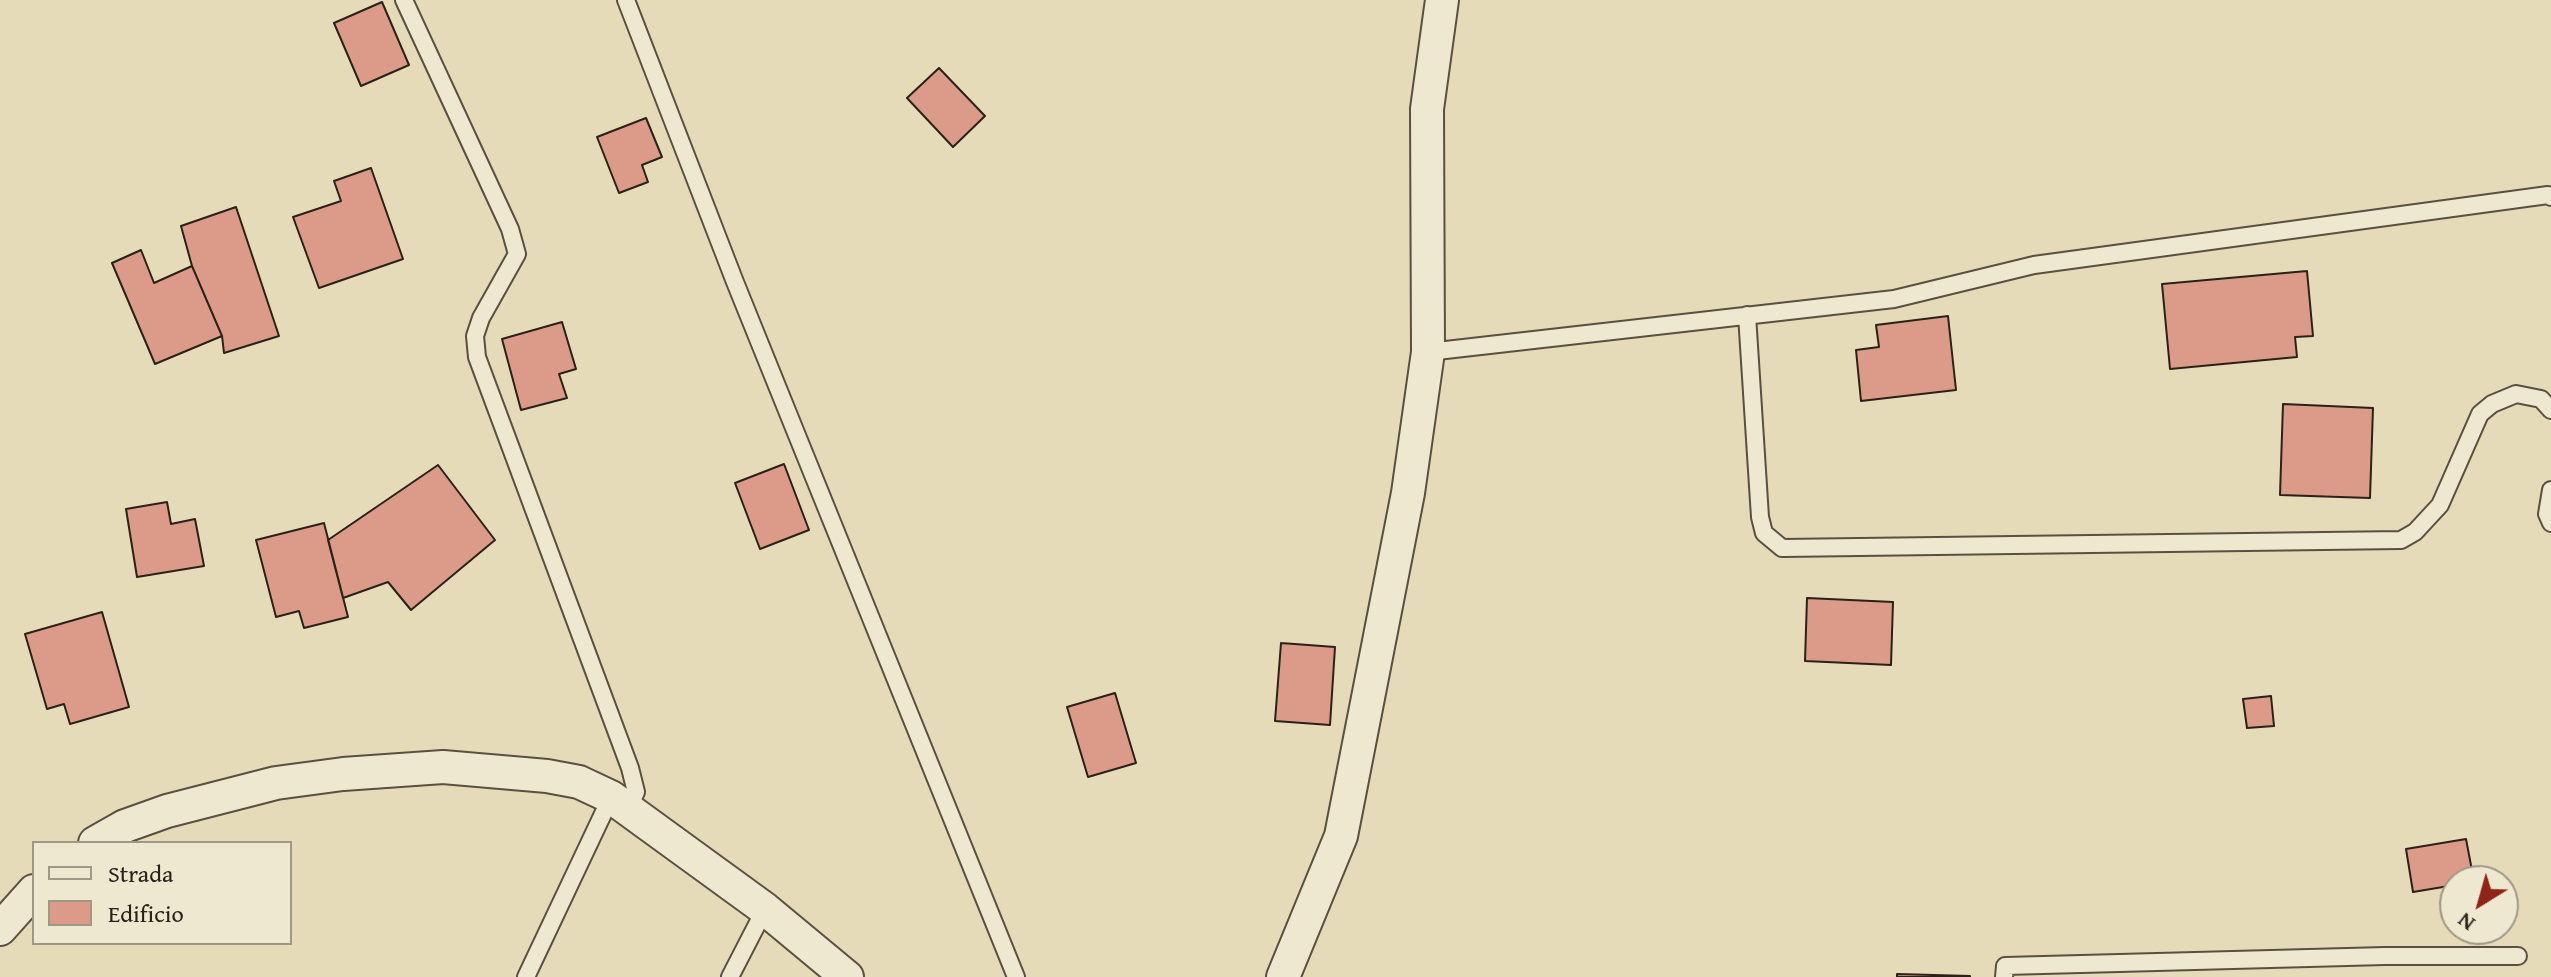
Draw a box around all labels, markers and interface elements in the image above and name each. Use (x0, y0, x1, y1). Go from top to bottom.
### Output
legend (32, 841, 292, 945)
text: Strada (108, 856, 173, 891)
north arrow (2439, 865, 2519, 945)
text: Edificio (108, 896, 184, 931)
text: N (2450, 905, 2481, 940)

